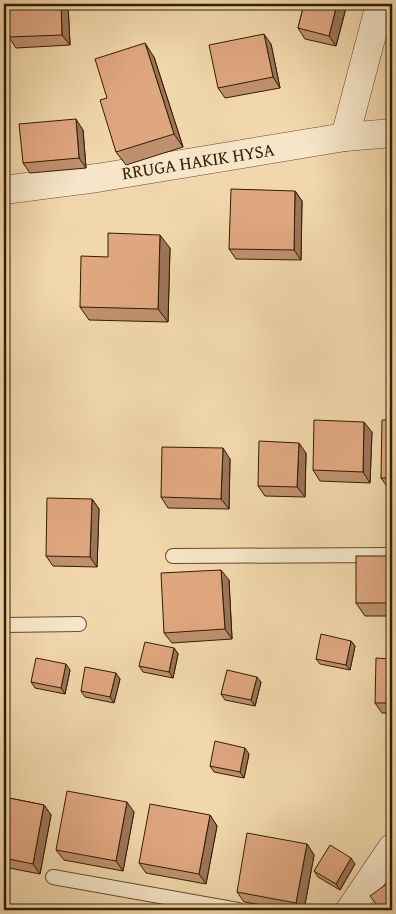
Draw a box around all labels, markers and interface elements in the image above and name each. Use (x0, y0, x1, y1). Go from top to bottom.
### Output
street label: RRUGA HAKIK HYSA (120, 136, 276, 186)

